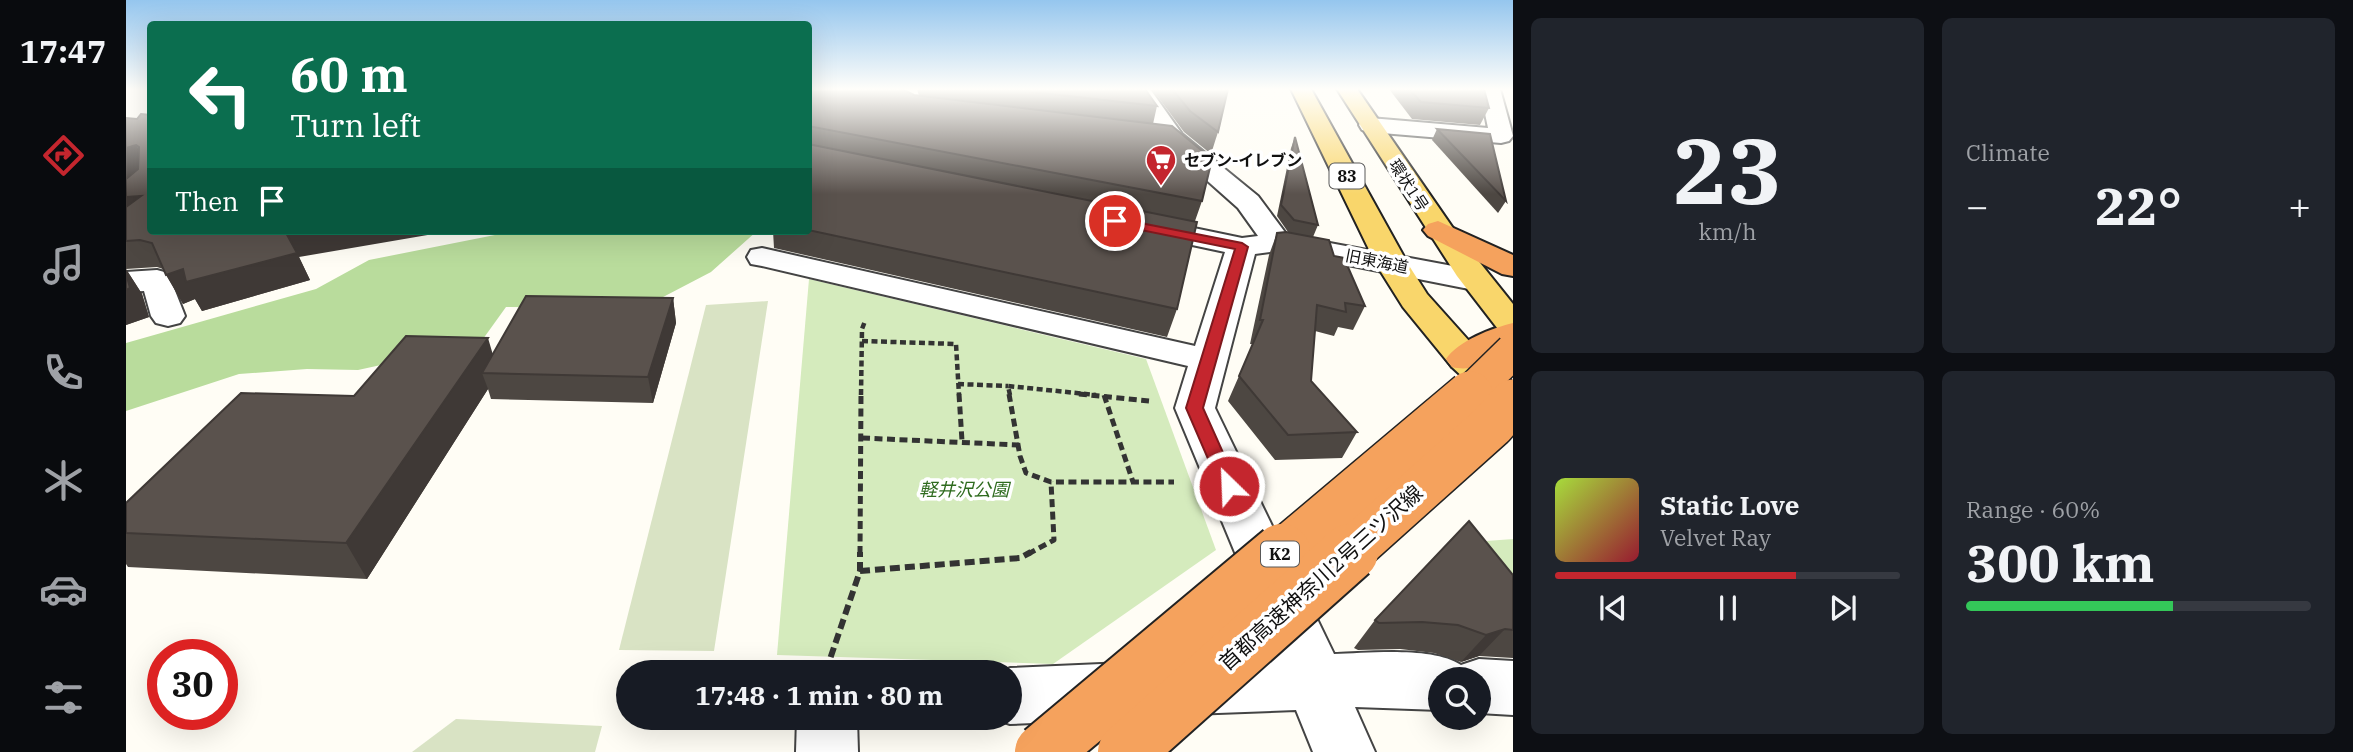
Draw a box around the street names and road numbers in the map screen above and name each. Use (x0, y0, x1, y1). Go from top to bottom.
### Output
street label: 環状1号 (1385, 155, 1433, 215)
road number: 83 (1330, 164, 1364, 188)
street label: 旧東海道 (1344, 245, 1410, 277)
street label: 首都高速神奈川2号三ツ沢線 (1213, 478, 1428, 676)
road number: K2 (1261, 541, 1299, 566)

